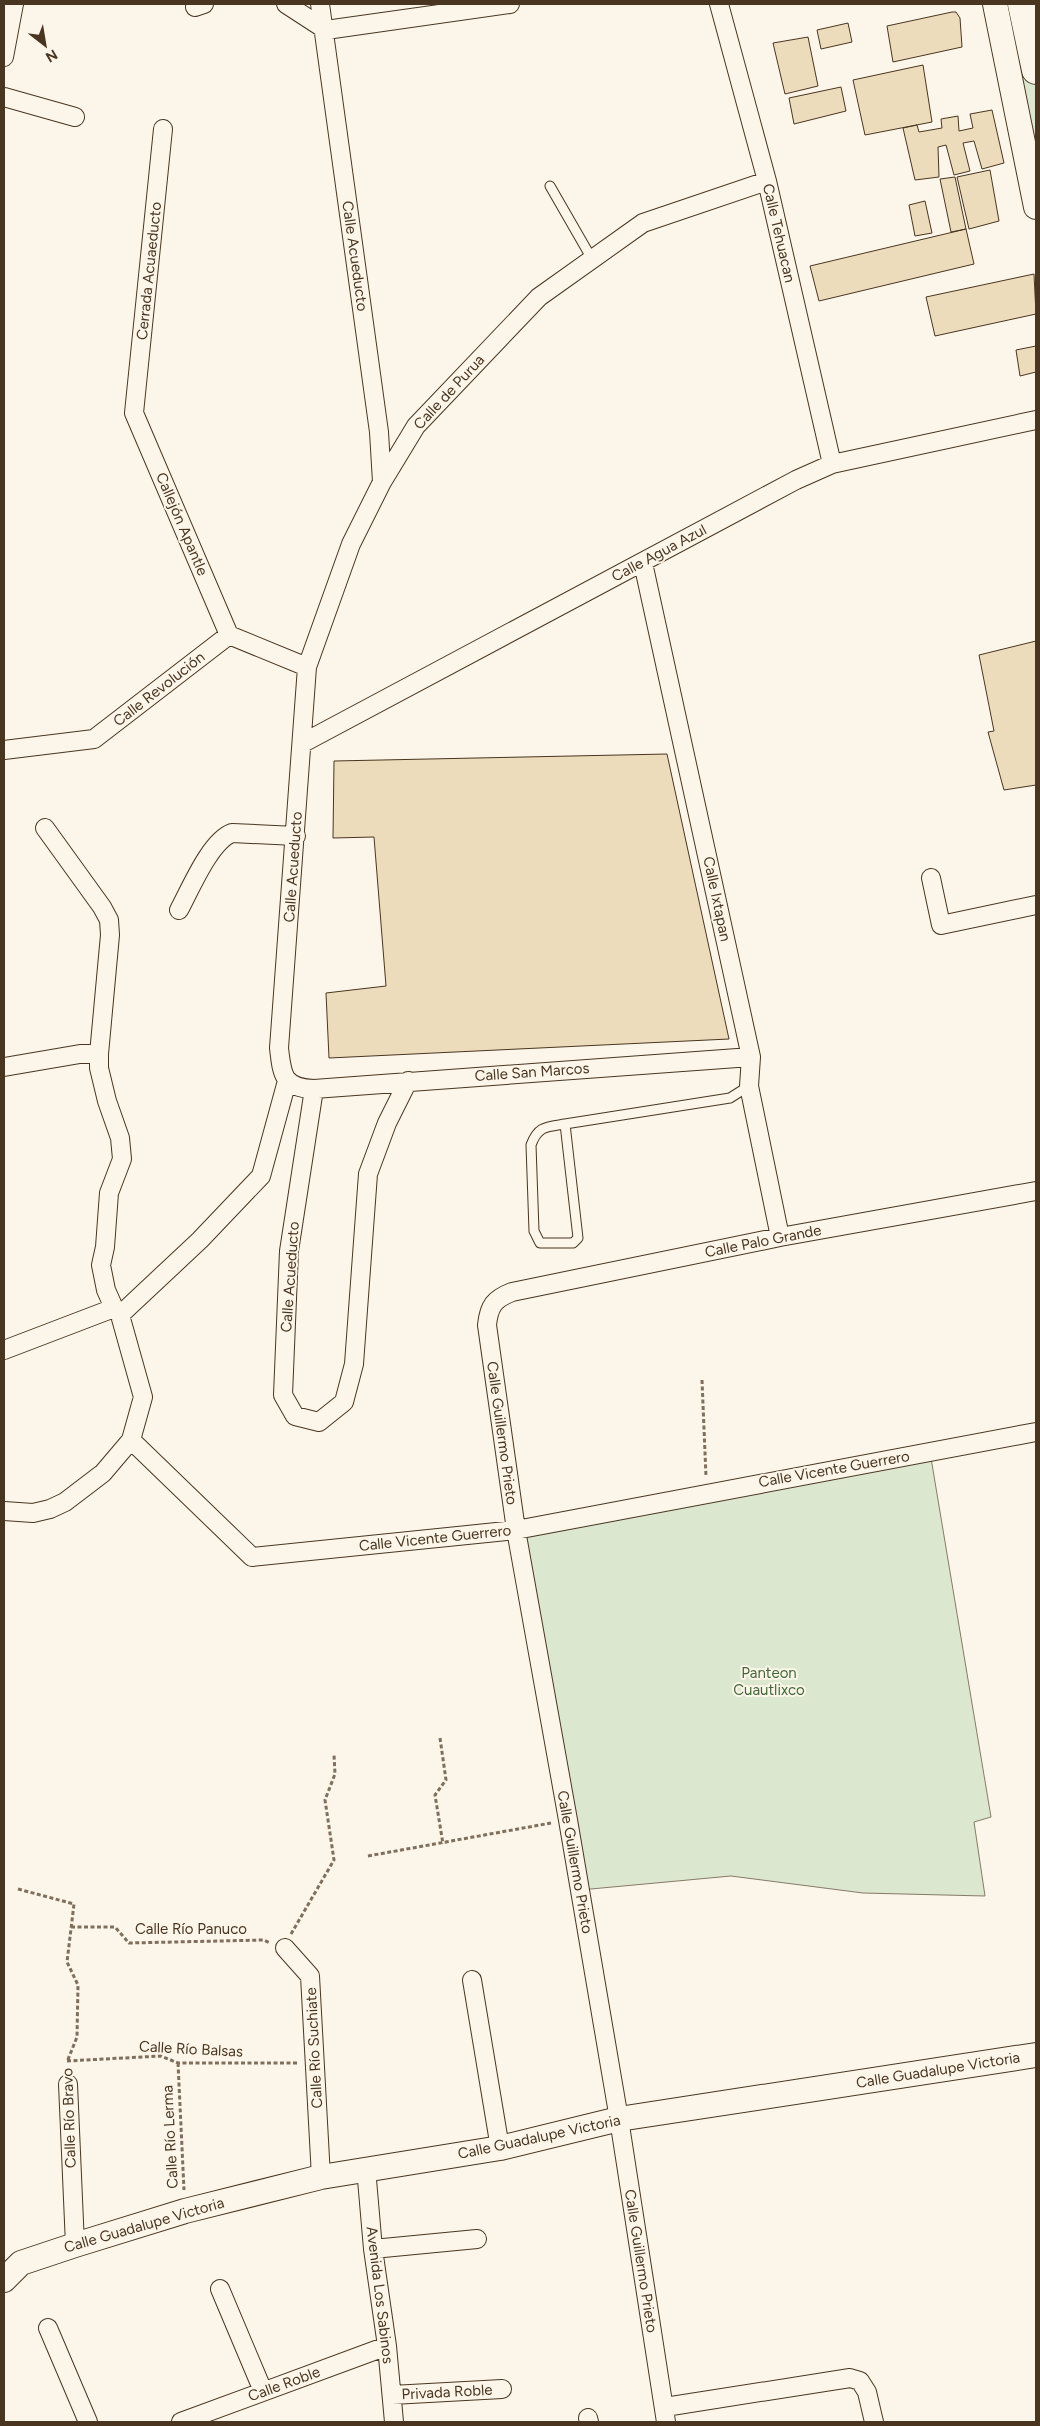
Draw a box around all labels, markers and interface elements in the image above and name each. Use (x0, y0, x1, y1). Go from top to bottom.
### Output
north arrow (20, 20, 70, 70)
text: N (42, 46, 60, 66)
street label: Calle Tehuacan (759, 182, 799, 284)
street label: Calle Acueducto (338, 200, 372, 313)
street label: Cerrada Acuaeducto (133, 201, 165, 341)
street label: Calle de Purua (410, 351, 488, 433)
street label: Callejón Apantle (152, 470, 212, 578)
street label: Calle Agua Azul (609, 520, 709, 586)
street label: Calle Revolución (110, 648, 208, 730)
street label: Calle Acueducto (280, 811, 306, 923)
street label: Calle Ixtapan (699, 855, 735, 943)
street label: Calle San Marcos (474, 1059, 590, 1085)
street label: Calle Acueducto (277, 1221, 303, 1333)
street label: Calle Palo Grande (703, 1221, 823, 1261)
street label: Calle Guillermo Prieto (483, 1360, 521, 1506)
street label: Calle Vicente Guerrero (757, 1447, 911, 1491)
street label: Calle Vicente Guerrero (358, 1521, 512, 1555)
park label: Panteon Cuautlixco (733, 1664, 805, 1699)
street label: Calle Guillermo Prieto (554, 1789, 596, 1935)
street label: Calle Río Panuco (135, 1920, 247, 1938)
street label: Calle Río Suchiate (302, 1987, 326, 2109)
street label: Calle Río Balsas (139, 2037, 243, 2061)
street label: Calle Guadalupe Victoria (855, 2048, 1021, 2092)
street label: Calle Río Bravo (58, 2067, 80, 2168)
street label: Calle Río Lerma (158, 2085, 182, 2189)
street label: Calle Guadalupe Victoria (456, 2111, 622, 2163)
street label: Calle Guillermo Prieto (621, 2188, 661, 2334)
street label: Calle Guadalupe Victoria (62, 2194, 226, 2256)
street label: Avenida Los Sabinos (363, 2225, 397, 2365)
street label: Calle Roble (246, 2363, 322, 2405)
street label: Privada Roble (401, 2381, 493, 2403)

